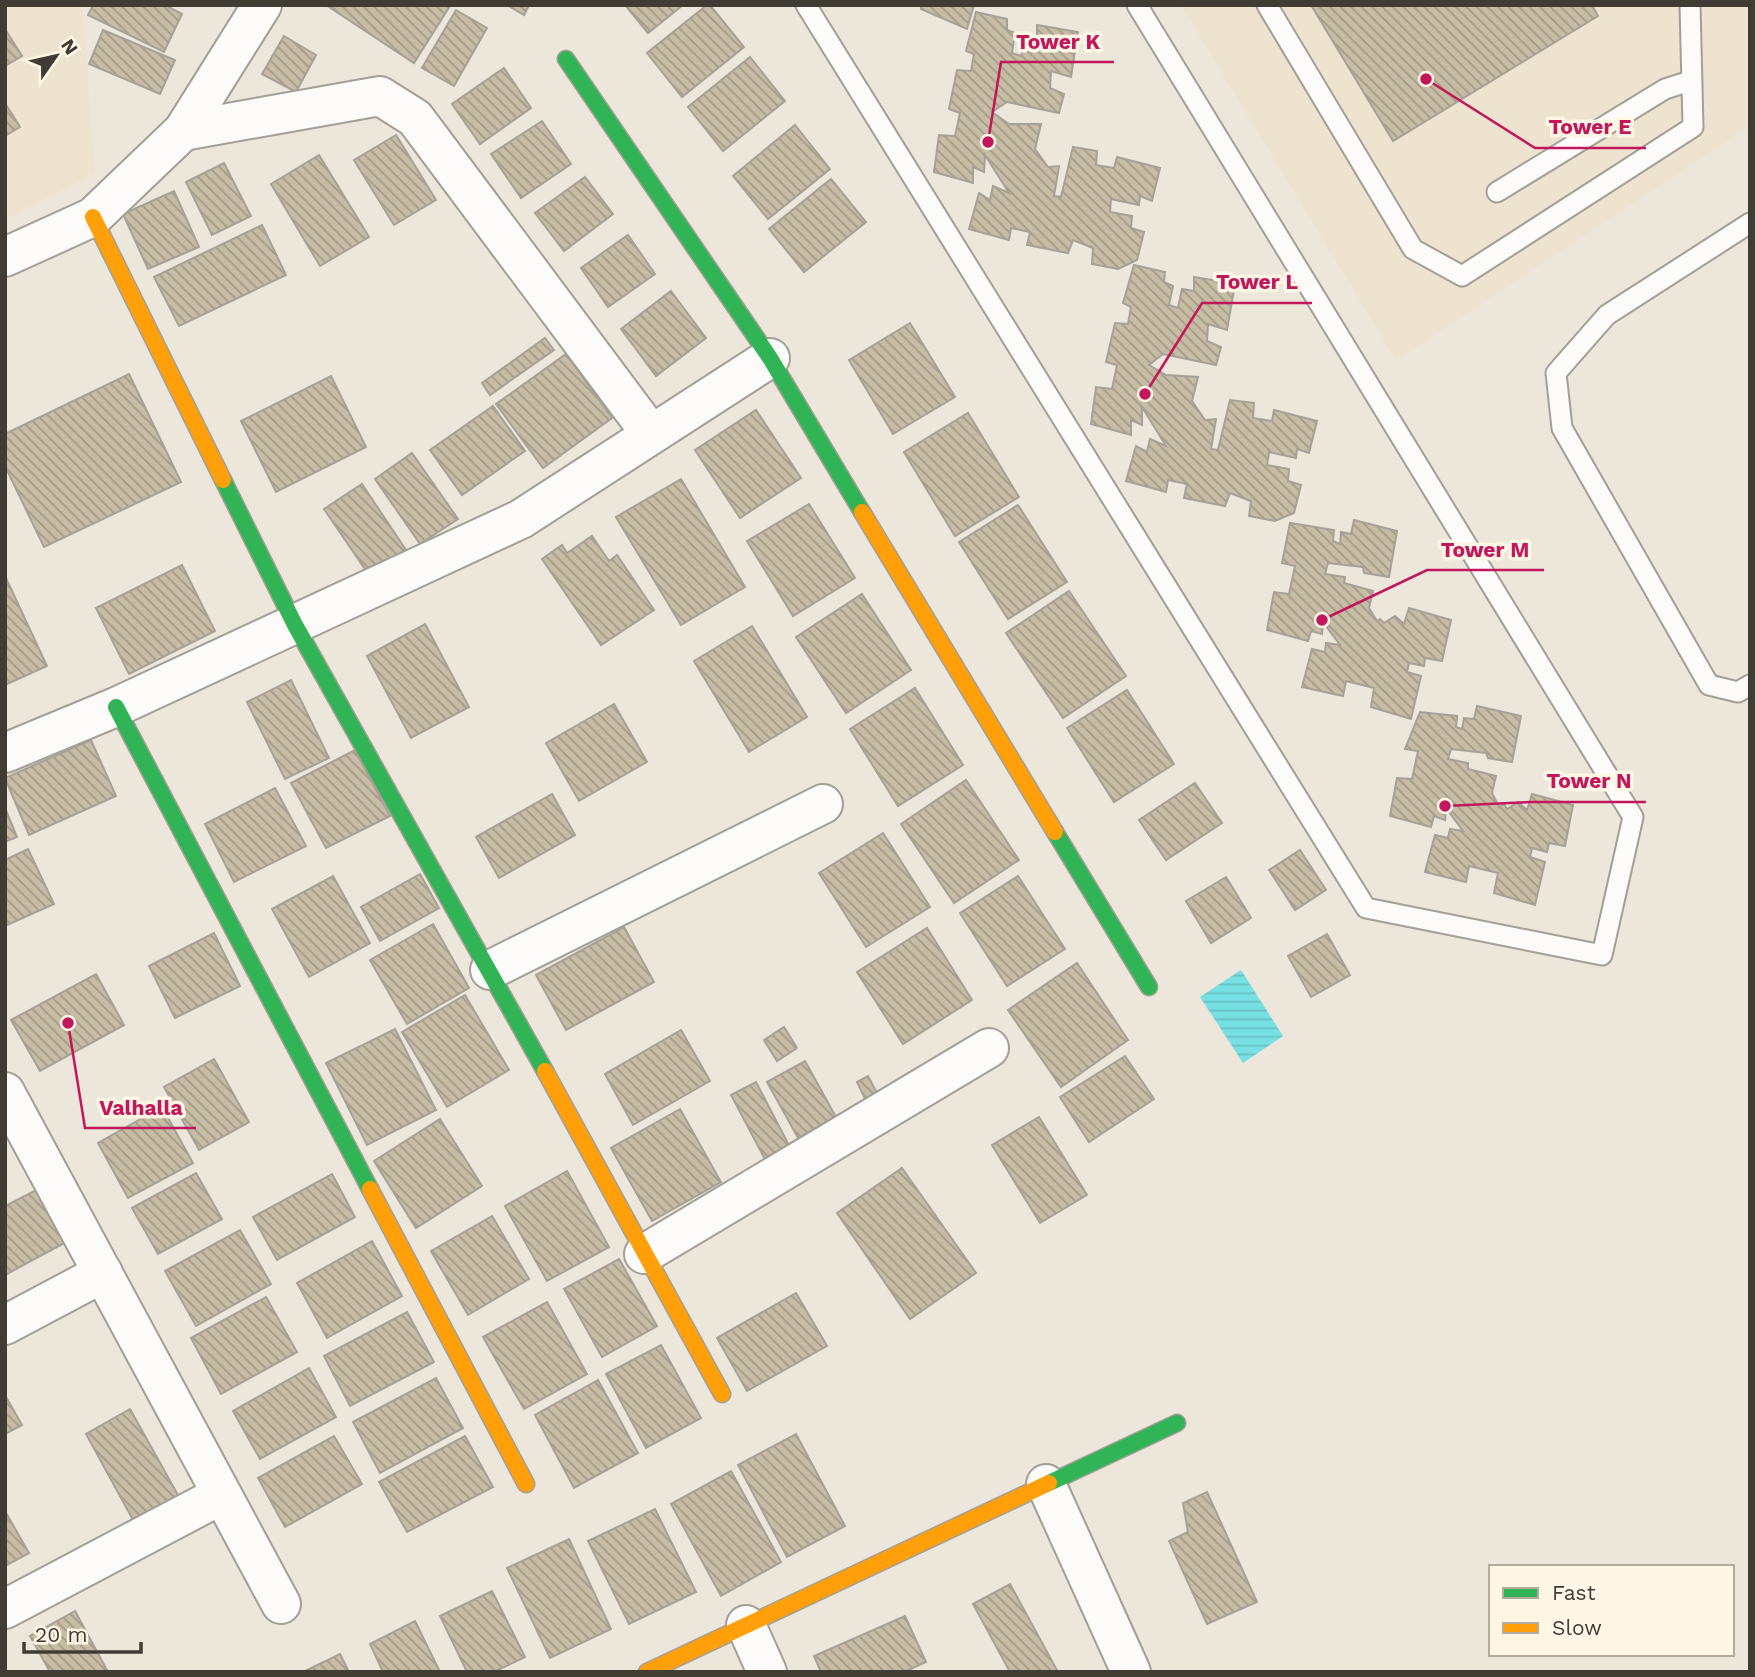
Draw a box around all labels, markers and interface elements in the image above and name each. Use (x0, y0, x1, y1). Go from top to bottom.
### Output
callout: Tower K (1001, 20, 1114, 62)
north arrow (21, 21, 91, 91)
text: Tower K (1016, 29, 1101, 54)
text: N (56, 35, 83, 59)
callout: Tower E (1535, 106, 1646, 148)
text: Tower E (1549, 114, 1631, 139)
callout: Tower L (1202, 261, 1312, 303)
text: Tower L (1216, 269, 1298, 294)
callout: Tower M (1427, 528, 1544, 570)
text: Tower M (1441, 537, 1529, 562)
callout: Tower N (1532, 760, 1646, 802)
text: Tower N (1546, 768, 1632, 793)
callout: Valhalla (85, 1086, 196, 1128)
text: Valhalla (99, 1095, 184, 1120)
legend (1489, 1565, 1734, 1656)
text: Fast (1552, 1580, 1596, 1605)
scale bar (24, 1610, 142, 1654)
text: Slow (1552, 1615, 1602, 1640)
text: 20 m (35, 1622, 87, 1647)

